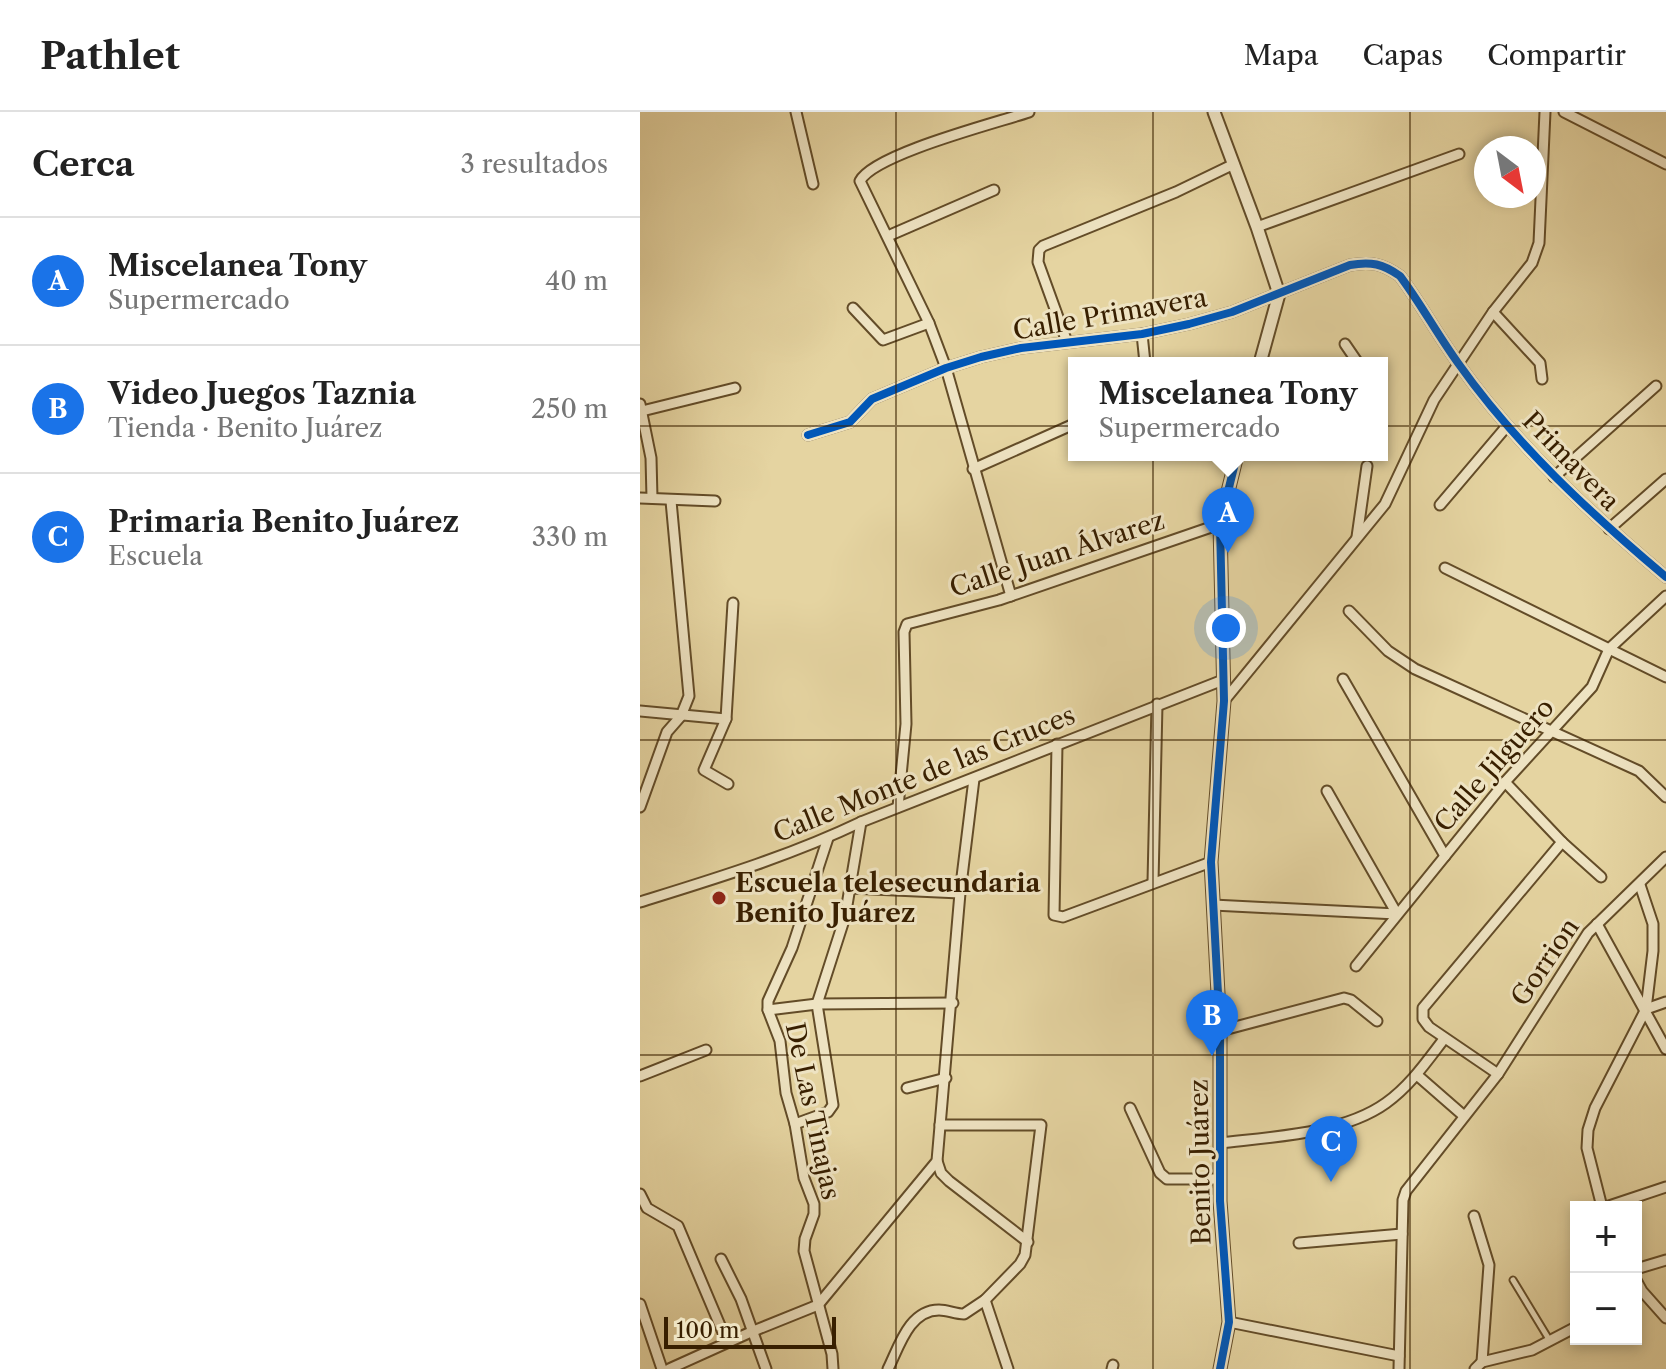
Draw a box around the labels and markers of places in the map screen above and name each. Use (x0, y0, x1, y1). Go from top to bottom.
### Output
pin: A (1202, 487, 1254, 553)
place label: Escuela telesecundaria Benito Juárez (735, 867, 1041, 929)
marker: Escuela telesecundaria Benito Juárez (710, 889, 728, 907)
pin: B (1186, 990, 1238, 1056)
pin: C (1305, 1116, 1357, 1182)

